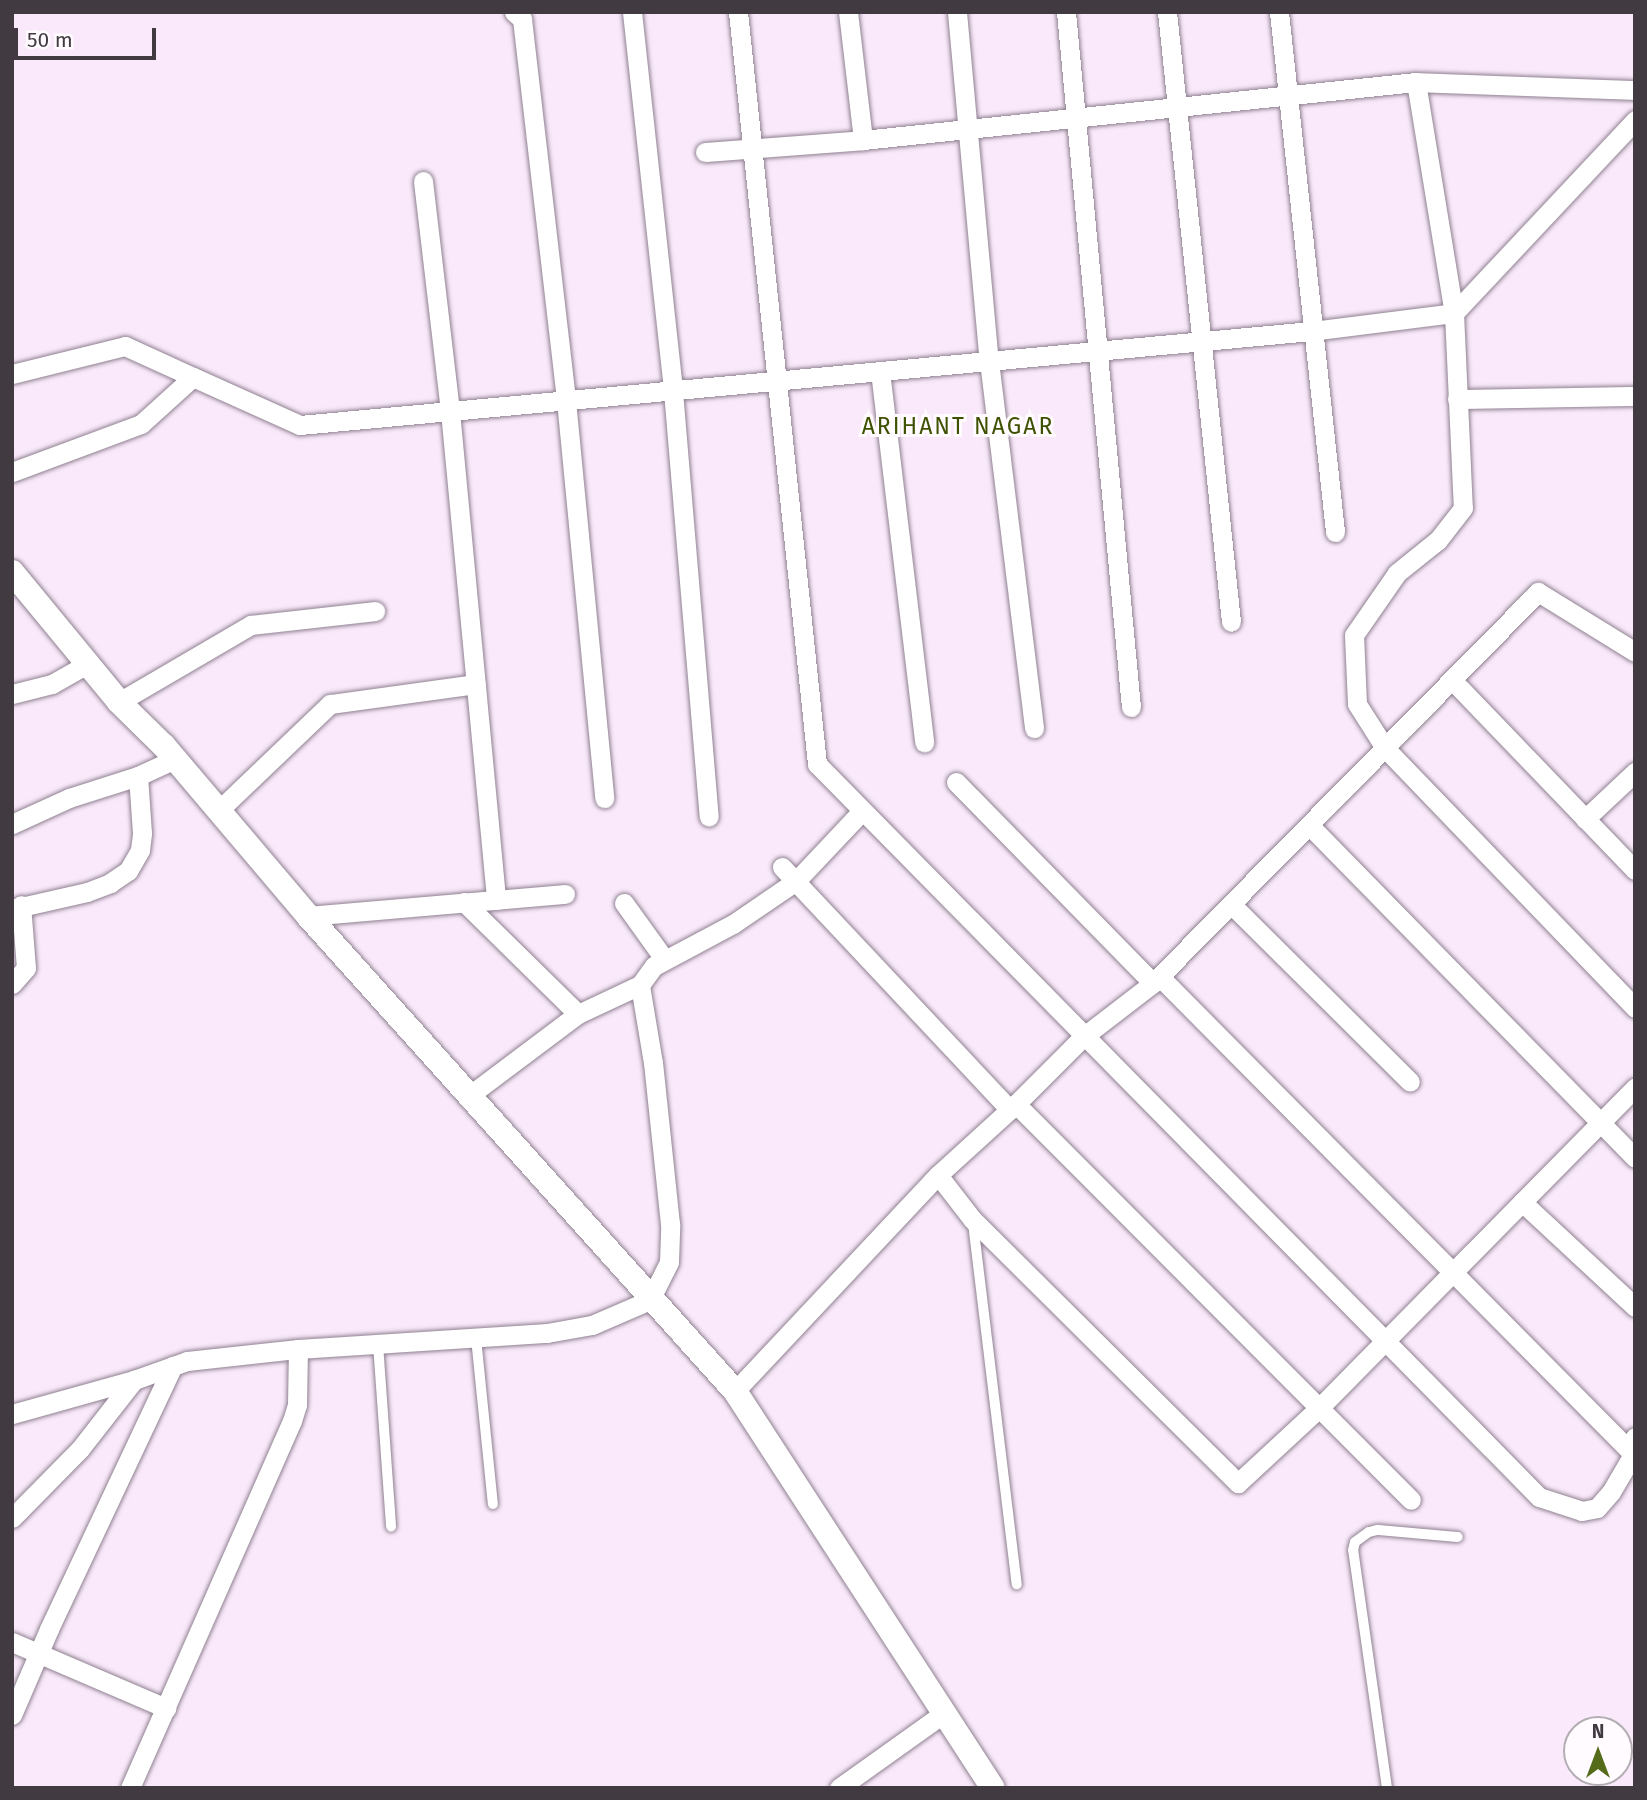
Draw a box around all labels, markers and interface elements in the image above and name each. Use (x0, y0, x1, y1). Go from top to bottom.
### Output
scale bar (18, 14, 159, 58)
text: 50 m (27, 27, 73, 53)
district label: ARIHANT NAGAR (863, 412, 1053, 440)
north arrow (1563, 1716, 1633, 1786)
text: N (1592, 1720, 1604, 1743)

